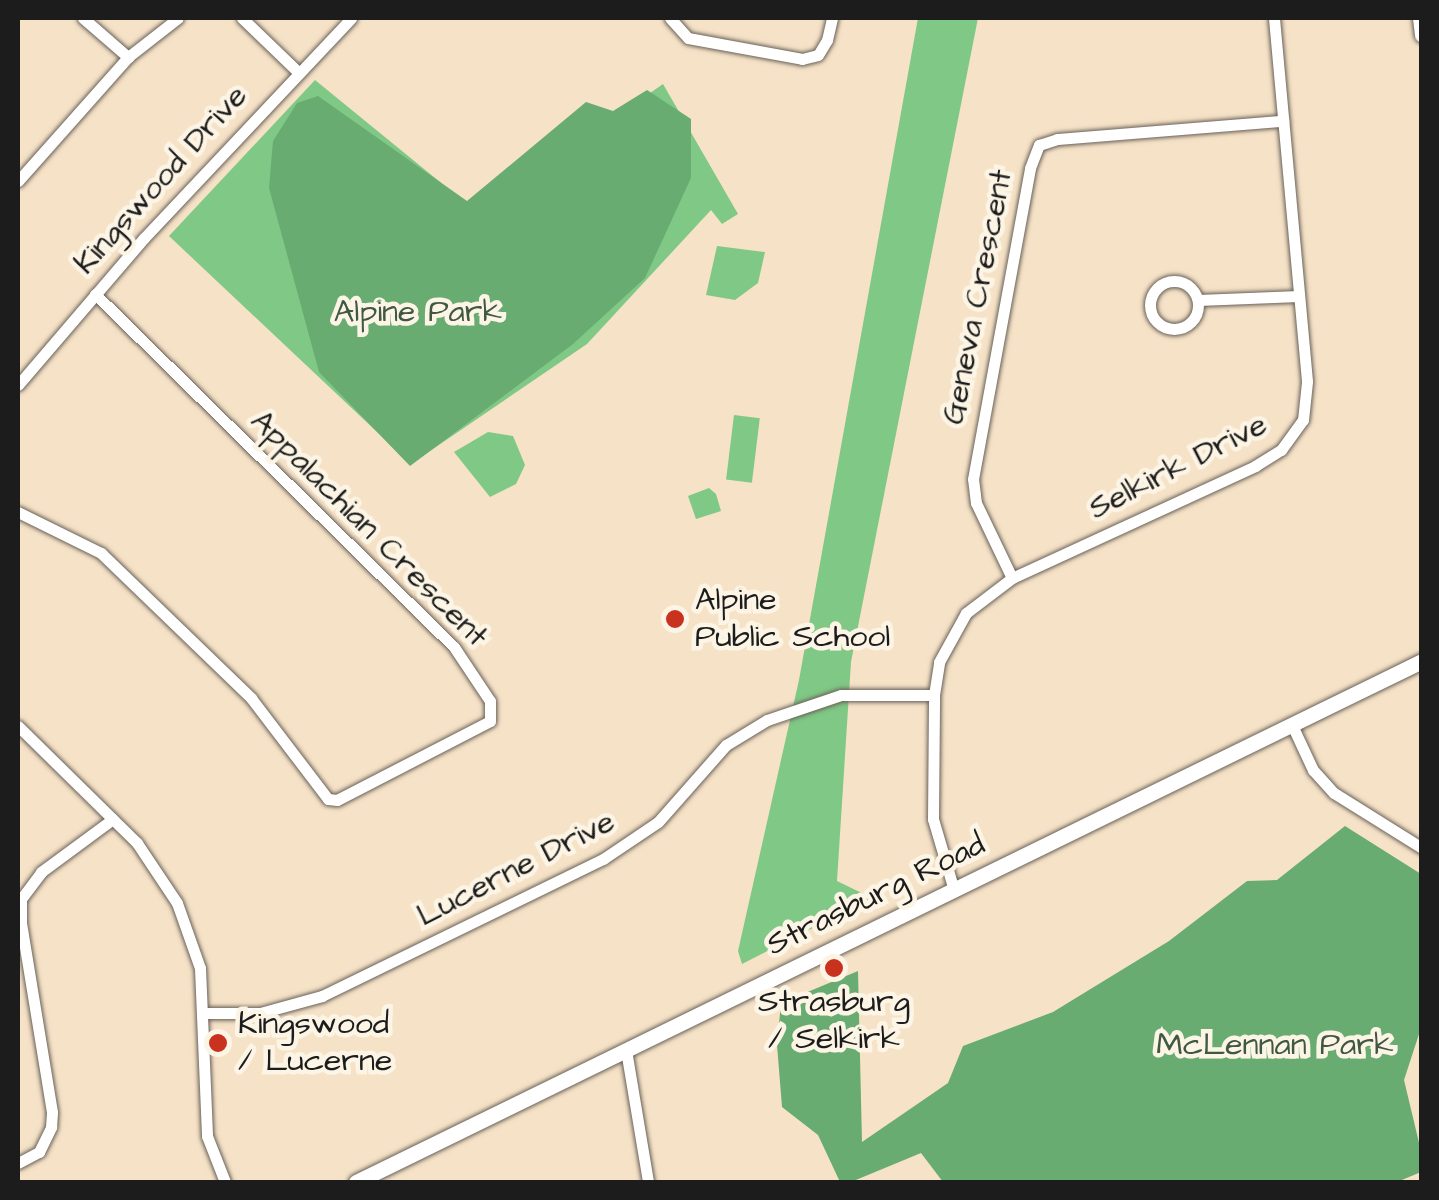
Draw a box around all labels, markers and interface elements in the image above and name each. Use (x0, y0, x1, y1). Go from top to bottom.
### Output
street label: Kingswood Drive (66, 78, 256, 282)
street label: Geneva Crescent (934, 166, 1022, 428)
park label: Alpine Park (334, 293, 502, 331)
street label: Appalachian Crescent (242, 402, 496, 656)
street label: Selkirk Drive (1083, 406, 1273, 528)
place label: Alpine Public School (695, 582, 890, 657)
marker: Alpine Public School (664, 608, 686, 630)
street label: Lucerne Drive (411, 803, 621, 935)
street label: Strasburg Road (761, 826, 991, 964)
marker: Strasburg / Selkirk (823, 957, 845, 979)
place label: Strasburg / Selkirk (758, 984, 910, 1059)
place label: Kingswood / Lucerne (238, 1006, 392, 1081)
park label: McLennan Park (1156, 1026, 1394, 1064)
marker: Kingswood / Lucerne (207, 1032, 229, 1054)

